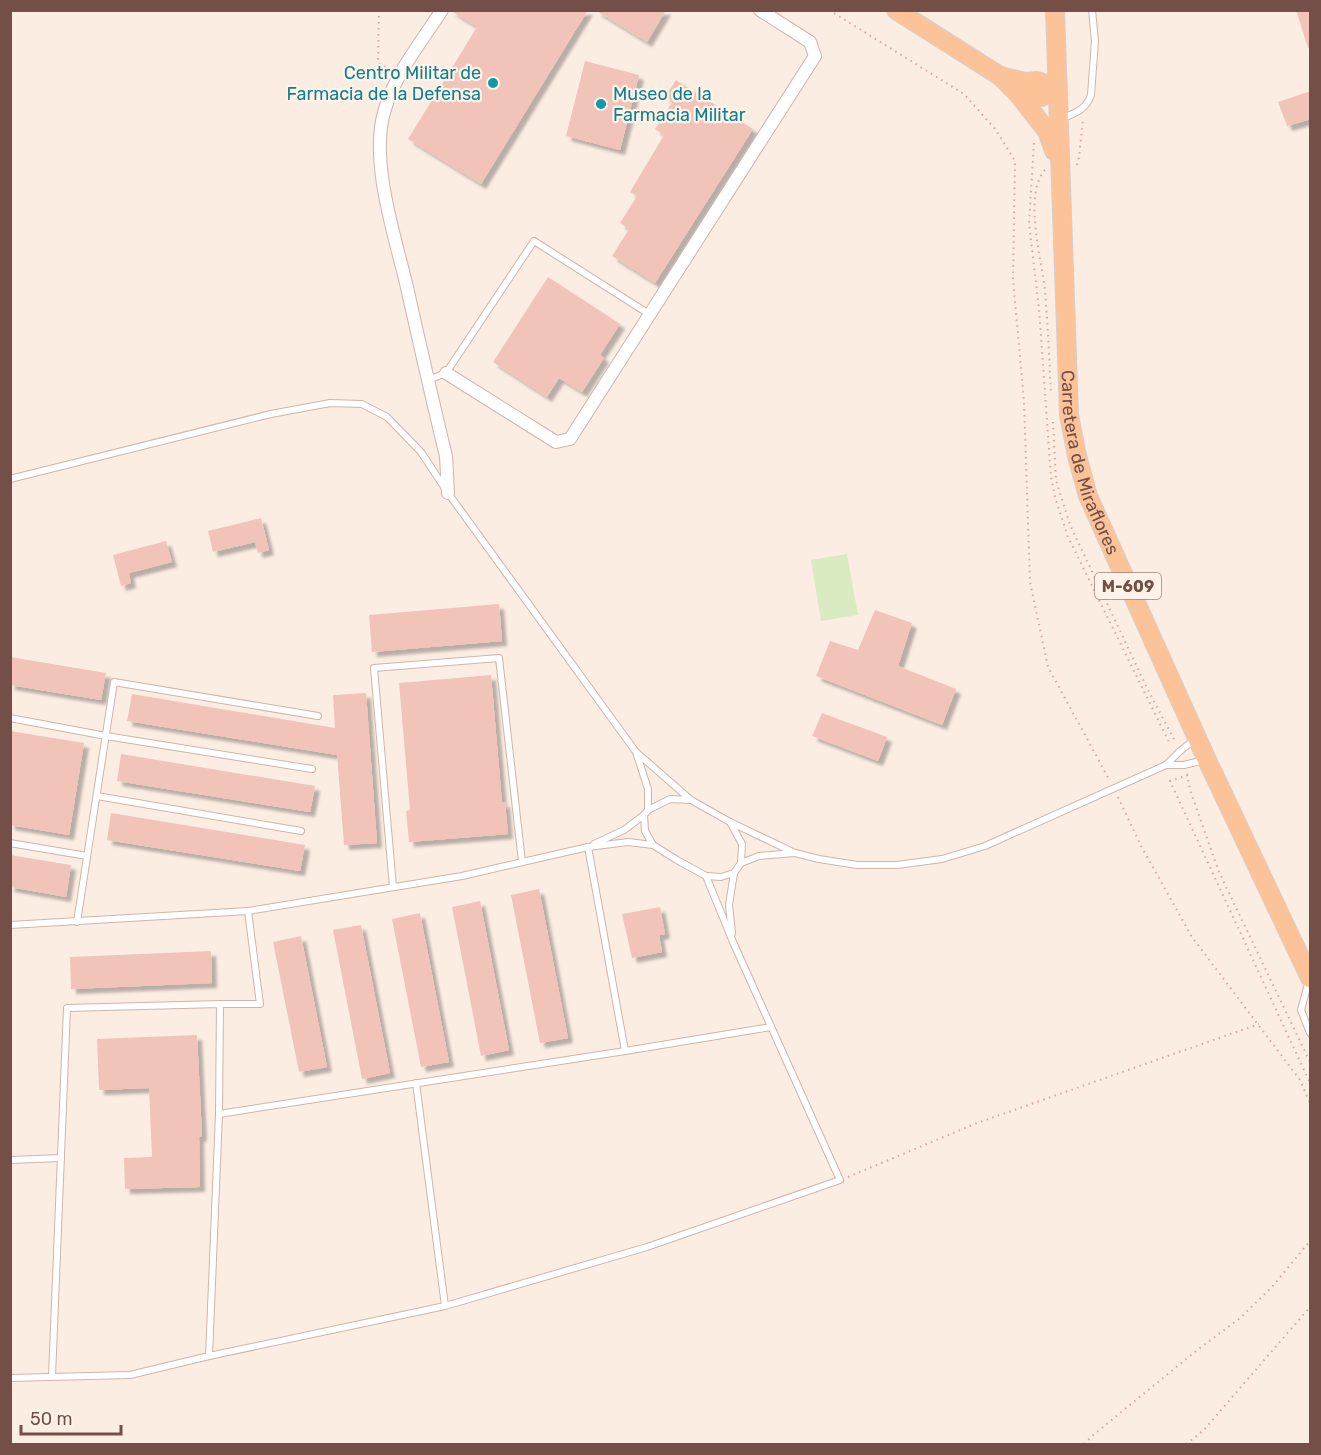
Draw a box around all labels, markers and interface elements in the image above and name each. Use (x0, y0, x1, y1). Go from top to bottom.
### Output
place label: Centro Militar de Farmacia de la Defensa (286, 62, 481, 105)
marker: Centro Militar de Farmacia de la Defensa (486, 76, 500, 90)
place label: Museo de la Farmacia Militar (613, 83, 746, 126)
marker: Museo de la Farmacia Militar (594, 97, 608, 111)
street label: Carretera de Miraflores (1056, 370, 1124, 558)
road number: M-609 (1095, 573, 1161, 599)
scale bar (21, 1398, 122, 1436)
text: 50 m (30, 1408, 73, 1430)

